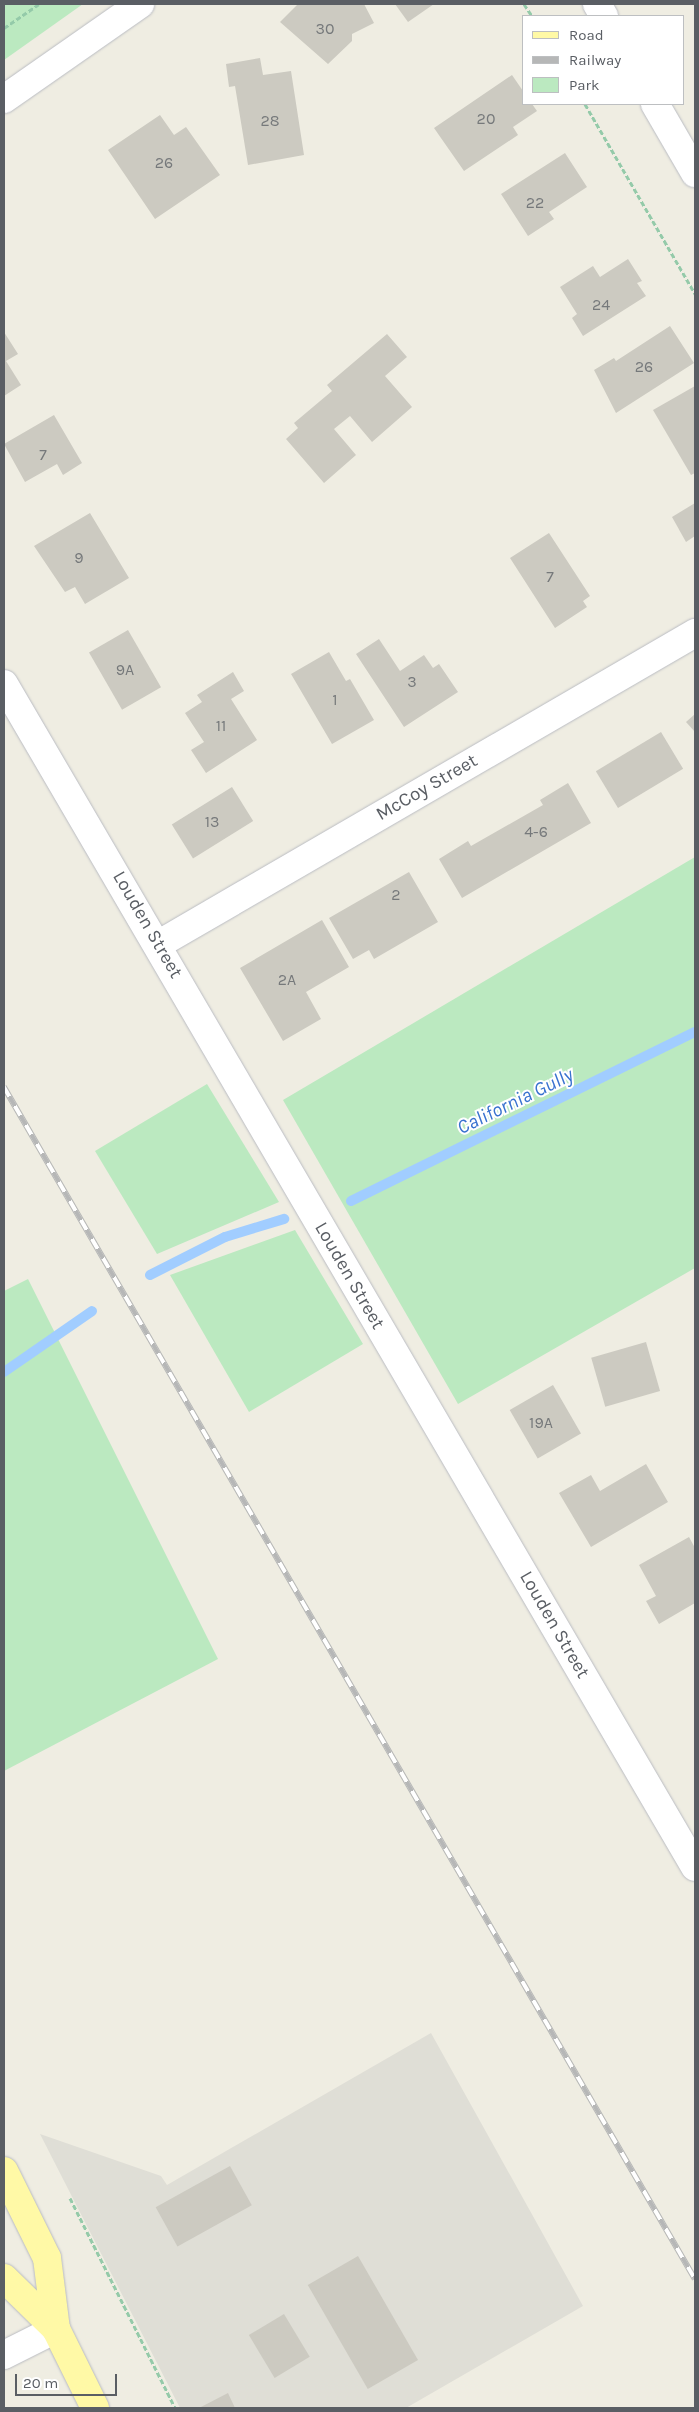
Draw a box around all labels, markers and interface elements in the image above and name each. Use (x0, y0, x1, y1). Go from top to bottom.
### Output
legend (522, 15, 684, 105)
house number: 30 (316, 19, 334, 39)
text: Road (569, 26, 604, 44)
text: Railway (569, 51, 621, 69)
text: Park (569, 76, 599, 94)
house number: 20 (477, 109, 495, 129)
house number: 28 (260, 111, 280, 131)
house number: 26 (155, 153, 173, 173)
house number: 22 (526, 193, 544, 213)
house number: 24 (592, 295, 610, 315)
house number: 26 (635, 357, 653, 377)
house number: 7 (39, 445, 47, 465)
house number: 9 (74, 548, 84, 568)
house number: 7 (546, 567, 554, 587)
house number: 9A (116, 660, 134, 680)
house number: 3 (407, 672, 417, 692)
house number: 1 (332, 690, 338, 710)
house number: 11 (216, 716, 226, 736)
street label: McCoy Street (372, 750, 482, 826)
house number: 13 (205, 812, 219, 832)
house number: 4-6 (524, 822, 548, 842)
street label: Louden Street (107, 867, 187, 983)
house number: 2 (391, 885, 401, 905)
house number: 2A (278, 970, 296, 990)
water label: California Gully (453, 1063, 577, 1139)
street label: Louden Street (309, 1218, 389, 1334)
house number: 19A (529, 1413, 553, 1433)
street label: Louden Street (514, 1567, 594, 1683)
scale bar (18, 2364, 120, 2396)
text: 20 m (23, 2374, 58, 2392)

